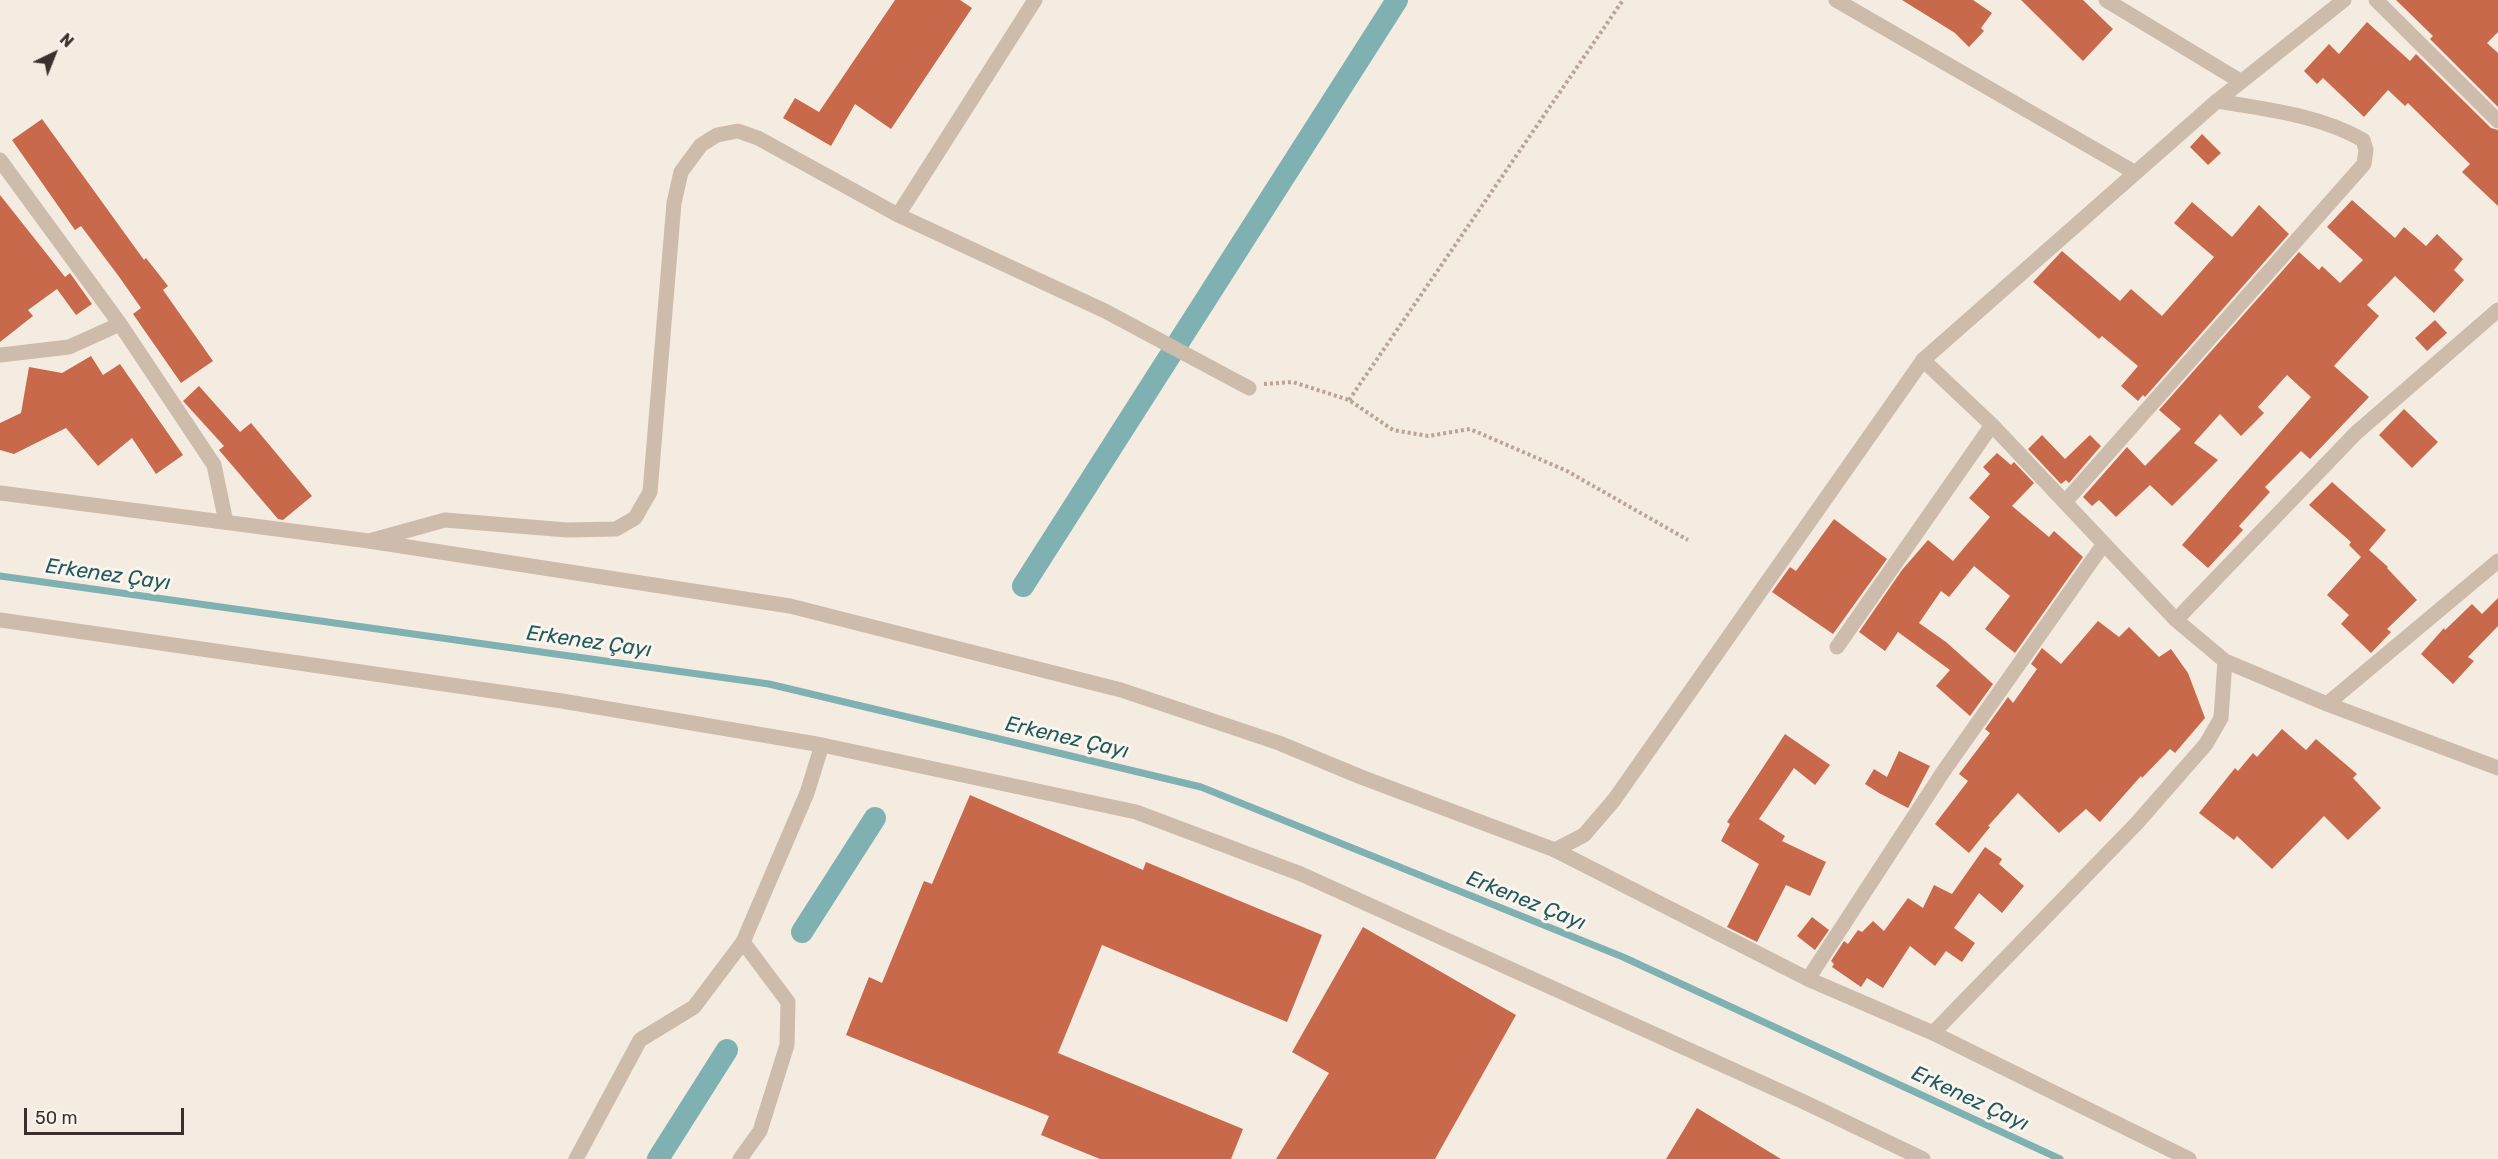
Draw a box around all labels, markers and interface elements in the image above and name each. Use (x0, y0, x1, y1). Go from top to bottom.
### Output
north arrow (24, 24, 84, 84)
text: N (56, 30, 77, 51)
water label: Erkenez Çayı (44, 554, 172, 596)
water label: Erkenez Çayı (525, 621, 653, 663)
water label: Erkenez Çayı (1003, 712, 1131, 764)
water label: Erkenez Çayı (1463, 866, 1589, 936)
water label: Erkenez Çayı (1908, 1061, 2032, 1137)
scale bar (27, 1096, 188, 1134)
text: 50 m (35, 1107, 78, 1129)

